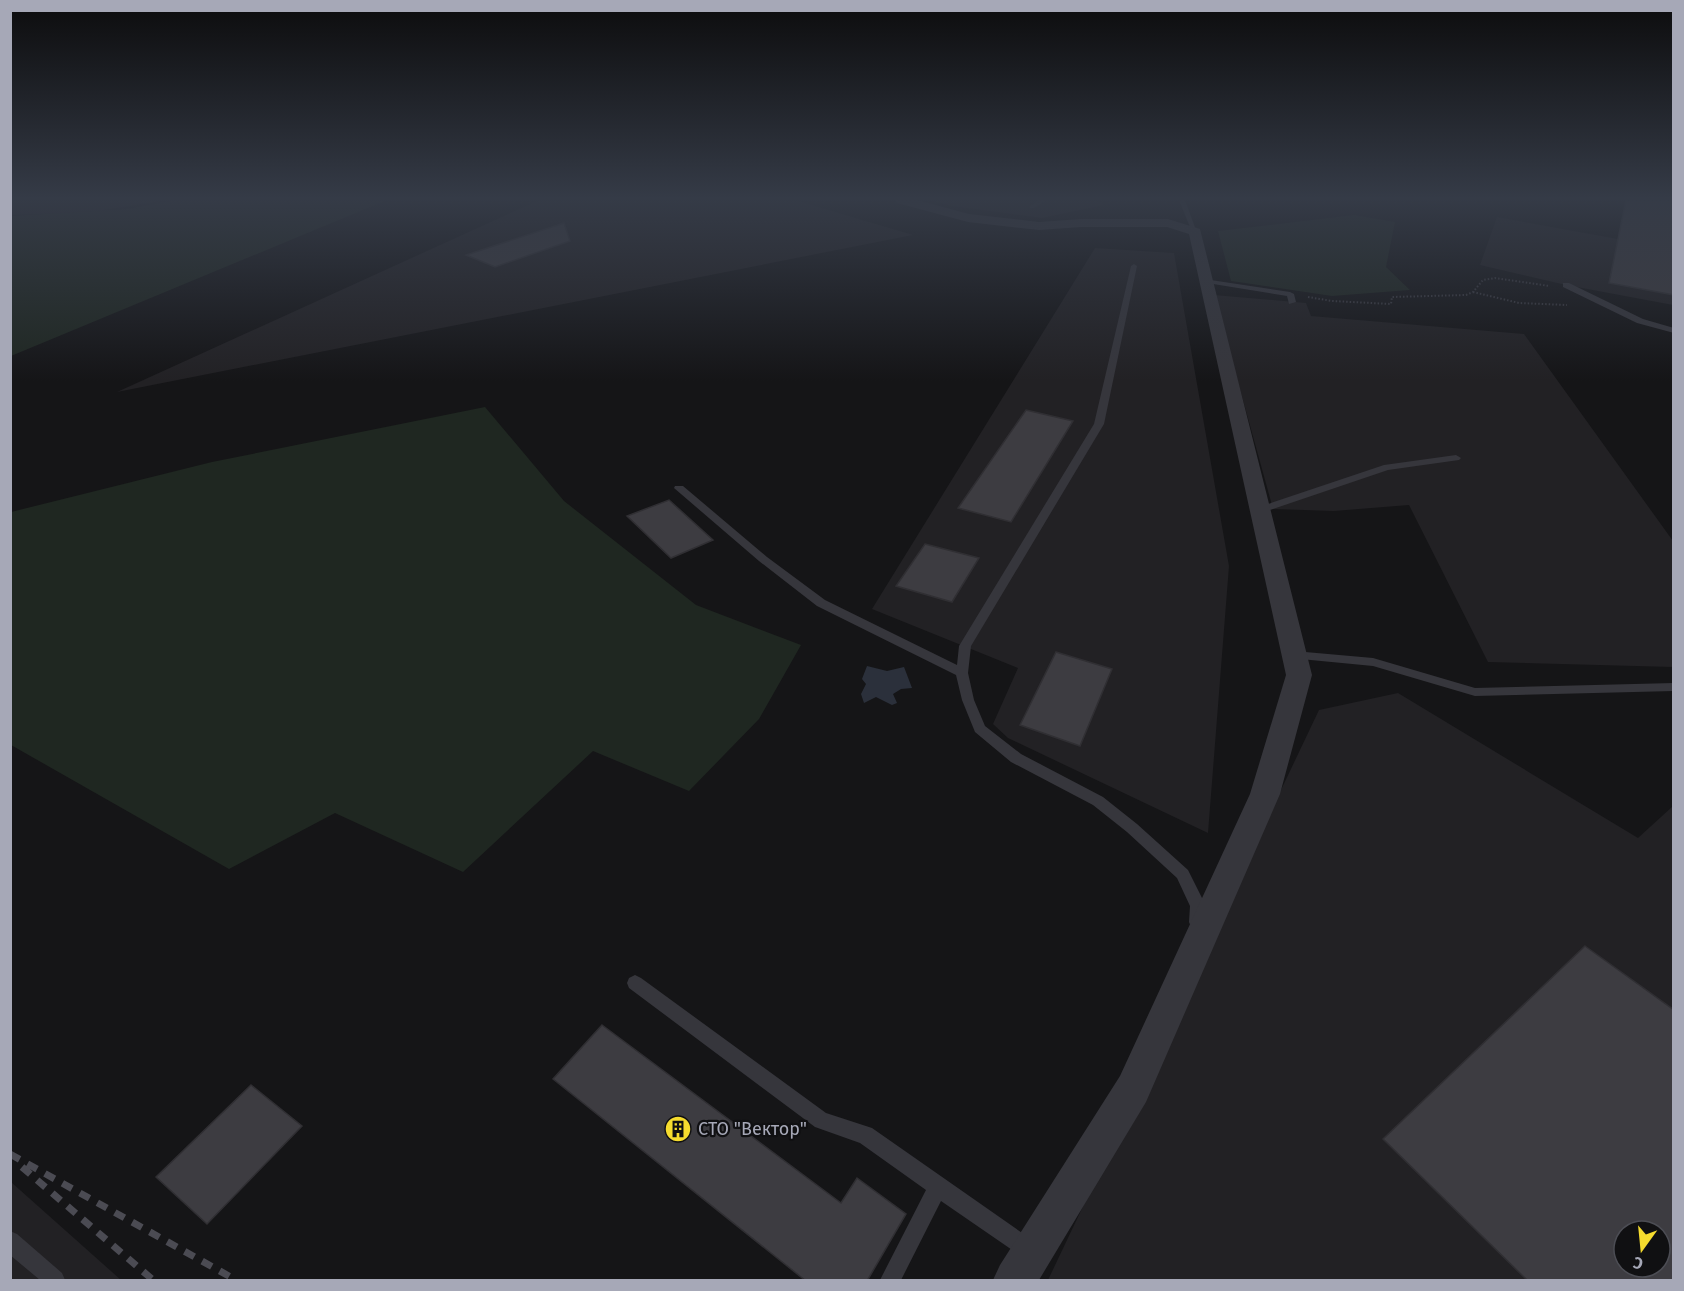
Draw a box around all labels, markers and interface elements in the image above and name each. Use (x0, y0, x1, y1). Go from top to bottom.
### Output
building icon: СТО "Вектор" (663, 1114, 693, 1144)
place label: СТО "Вектор" (698, 1118, 807, 1140)
north arrow (1612, 1219, 1672, 1279)
text: С (1631, 1252, 1645, 1273)

